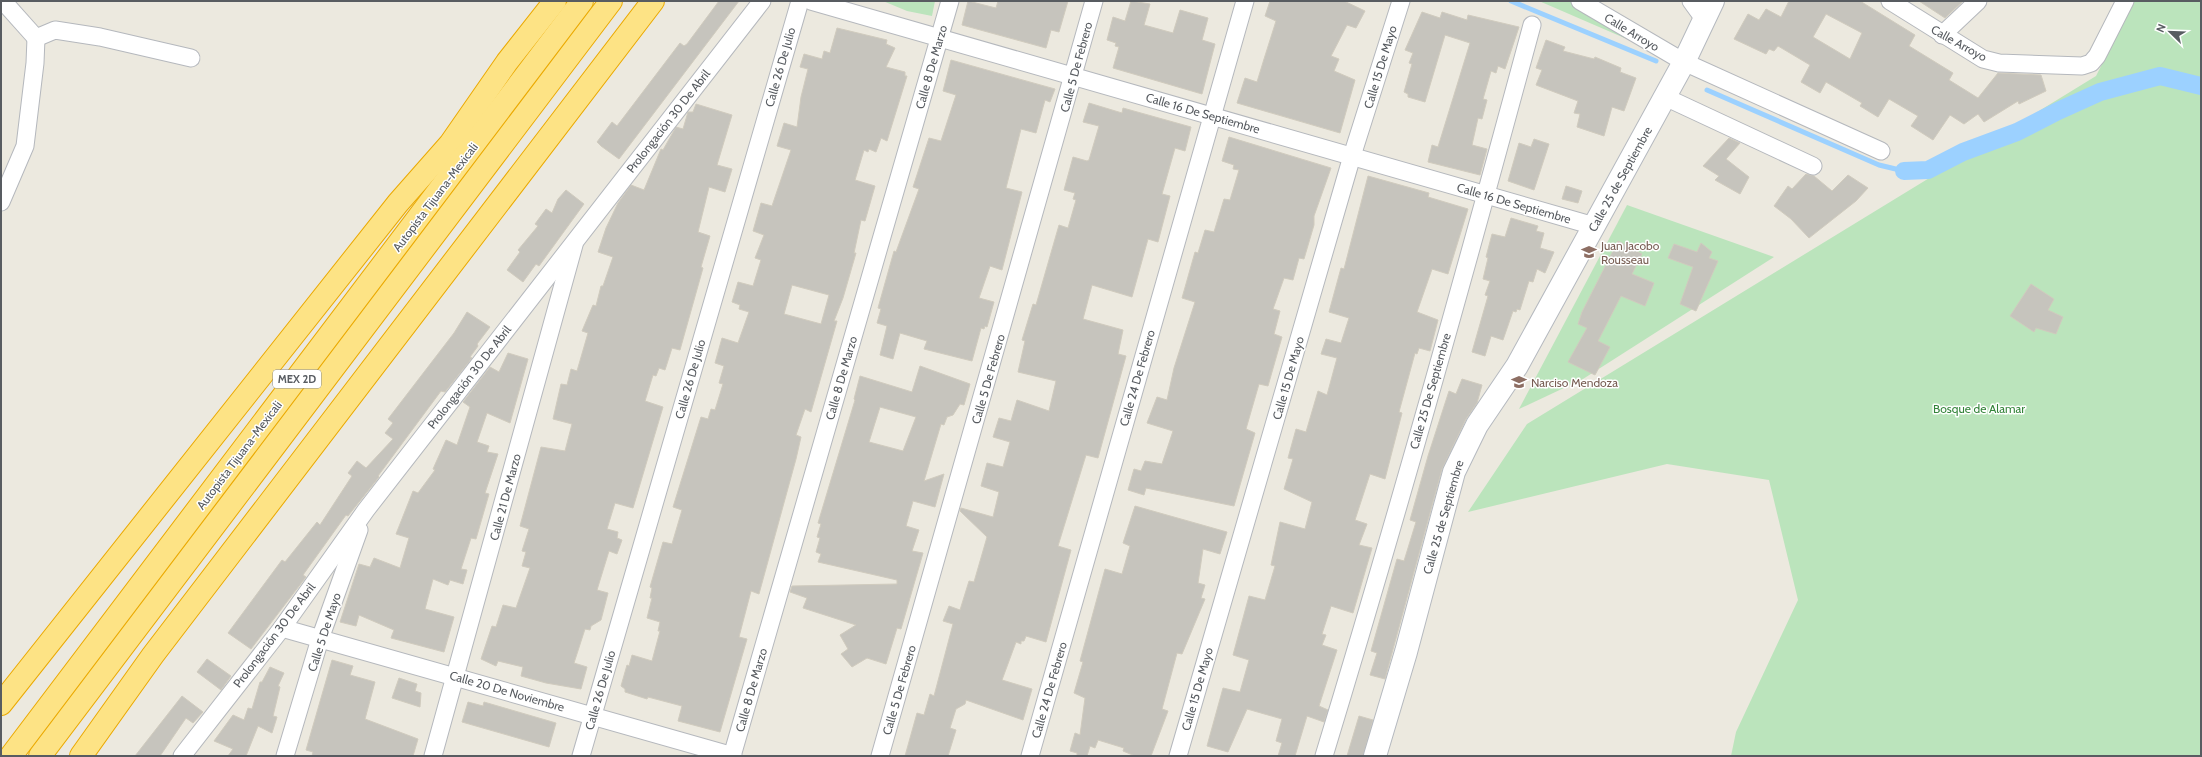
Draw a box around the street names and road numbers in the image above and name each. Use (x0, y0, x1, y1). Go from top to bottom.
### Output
street label: Calle Arroyo (1602, 10, 1663, 54)
street label: Calle 5 De Febrero (1057, 20, 1095, 114)
street label: Calle Arroyo (1928, 22, 1990, 65)
street label: Calle 8 De Marzo (912, 23, 950, 111)
street label: Calle 15 De Mayo (1360, 23, 1400, 110)
street label: Calle 26 De Julio (761, 25, 799, 109)
street label: Prolongación 30 De Abril (623, 66, 713, 176)
street label: Calle 16 De Septiembre (1144, 90, 1262, 136)
street label: Calle 25 de Septiembre (1585, 124, 1655, 234)
street label: Autopista Tijuana-Mexicali (389, 140, 481, 254)
street label: Calle 16 De Septiembre (1455, 180, 1573, 226)
street label: Prolongación 30 De Abril (424, 322, 514, 432)
street label: Calle 24 De Febrero (1116, 328, 1158, 428)
street label: Calle 25 De Septiembre (1406, 331, 1454, 451)
street label: Calle 5 De Febrero (968, 332, 1008, 426)
street label: Calle 8 De Marzo (822, 334, 860, 422)
street label: Calle 15 De Mayo (1269, 334, 1307, 421)
street label: Calle 26 De Julio (671, 337, 709, 421)
road number: MEX 2D (273, 370, 321, 388)
street label: Autopista Tijuana-Mexicali (193, 398, 285, 512)
street label: Calle 21 De Marzo (486, 452, 524, 542)
street label: Calle 25 de Septiembre (1420, 458, 1466, 576)
street label: Prolongación 30 De Abril (230, 580, 318, 690)
street label: Calle 5 De Mayo (304, 590, 344, 673)
street label: Calle 24 De Febrero (1028, 640, 1070, 740)
street label: Calle 5 De Febrero (879, 643, 919, 737)
street label: Calle 15 De Mayo (1178, 645, 1216, 732)
street label: Calle 8 De Marzo (732, 646, 770, 734)
street label: Calle 26 De Julio (581, 648, 619, 732)
street label: Calle 20 De Noviembre (448, 667, 566, 715)

